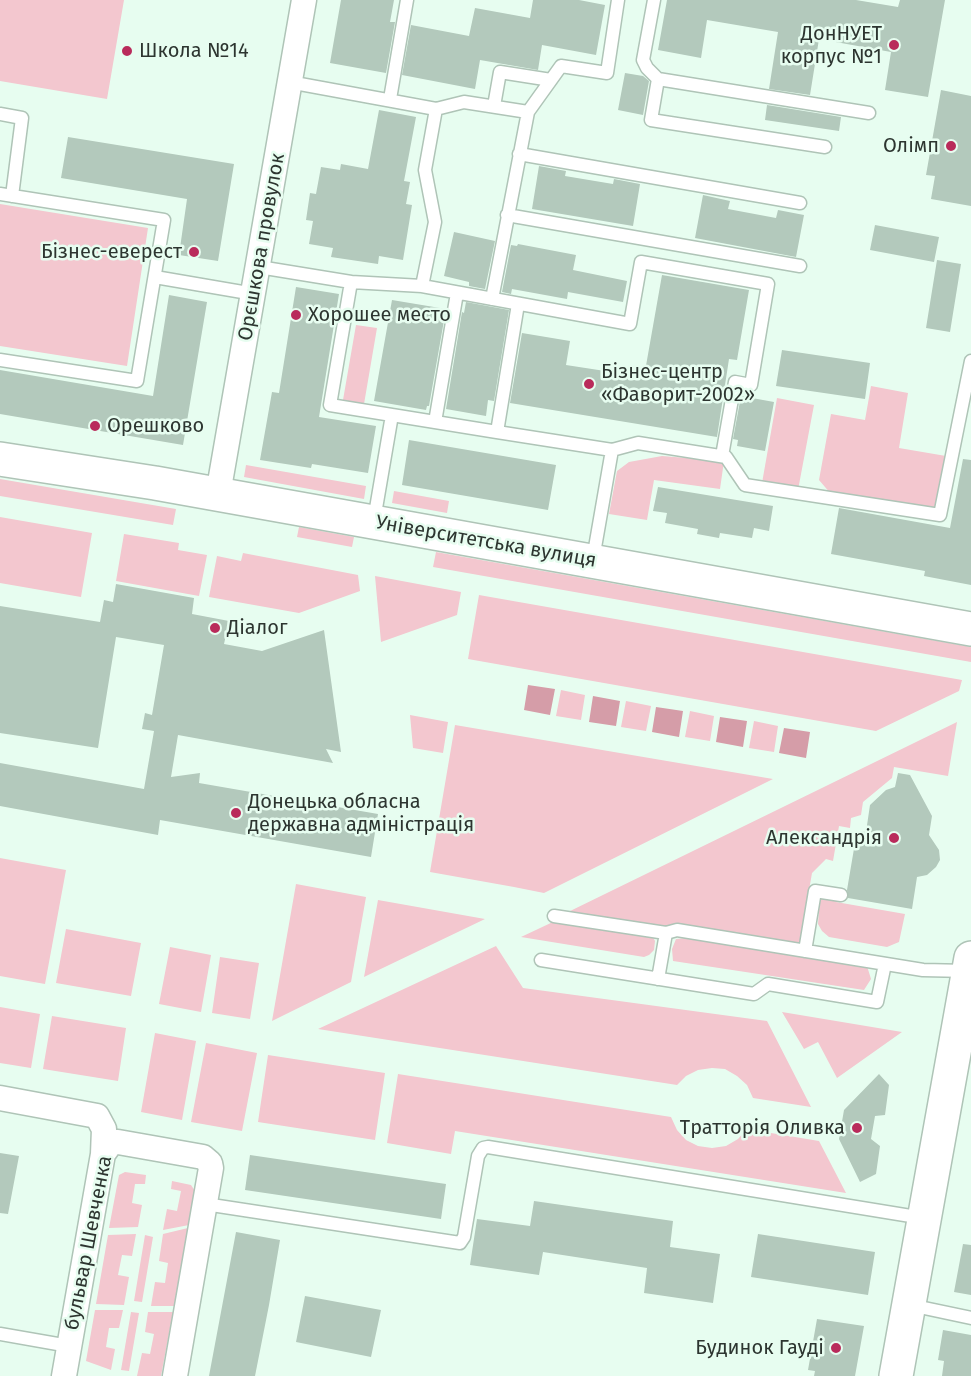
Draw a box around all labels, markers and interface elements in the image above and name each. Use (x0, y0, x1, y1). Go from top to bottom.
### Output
place label: ДонНУЕТ корпус №1 (781, 22, 882, 69)
marker: ДонНУЕТ корпус №1 (887, 38, 901, 52)
place label: Школа №14 (139, 39, 249, 63)
marker: Школа №14 (120, 44, 134, 58)
place label: Олімп (883, 134, 939, 158)
marker: Олімп (944, 139, 958, 153)
street label: Орєшкова провулок (234, 151, 290, 343)
place label: Бізнес-еверест (41, 240, 182, 264)
marker: Бізнес-еверест (187, 245, 201, 259)
place label: Хорошее место (308, 303, 451, 327)
marker: Хорошее место (289, 308, 303, 322)
place label: Бізнес-центр «Фаворит-2002» (601, 360, 755, 407)
marker: Бізнес-центр «Фаворит-2002» (582, 377, 596, 391)
place label: Орешково (107, 414, 204, 438)
marker: Орешково (88, 419, 102, 433)
street label: Університетська вулиця (374, 511, 598, 573)
place label: Діалог (227, 616, 288, 640)
marker: Діалог (208, 621, 222, 635)
place label: Донецька обласна державна адміністрація (248, 790, 474, 837)
marker: Донецька обласна державна адміністрація (229, 806, 243, 820)
place label: Александрія (766, 826, 882, 850)
marker: Александрія (887, 831, 901, 845)
place label: Тратторія Оливка (680, 1116, 845, 1140)
marker: Тратторія Оливка (850, 1121, 864, 1135)
street label: бульвар Шевченка (60, 1154, 118, 1332)
place label: Будинок Гауді (695, 1336, 824, 1360)
marker: Будинок Гауді (829, 1341, 843, 1355)

